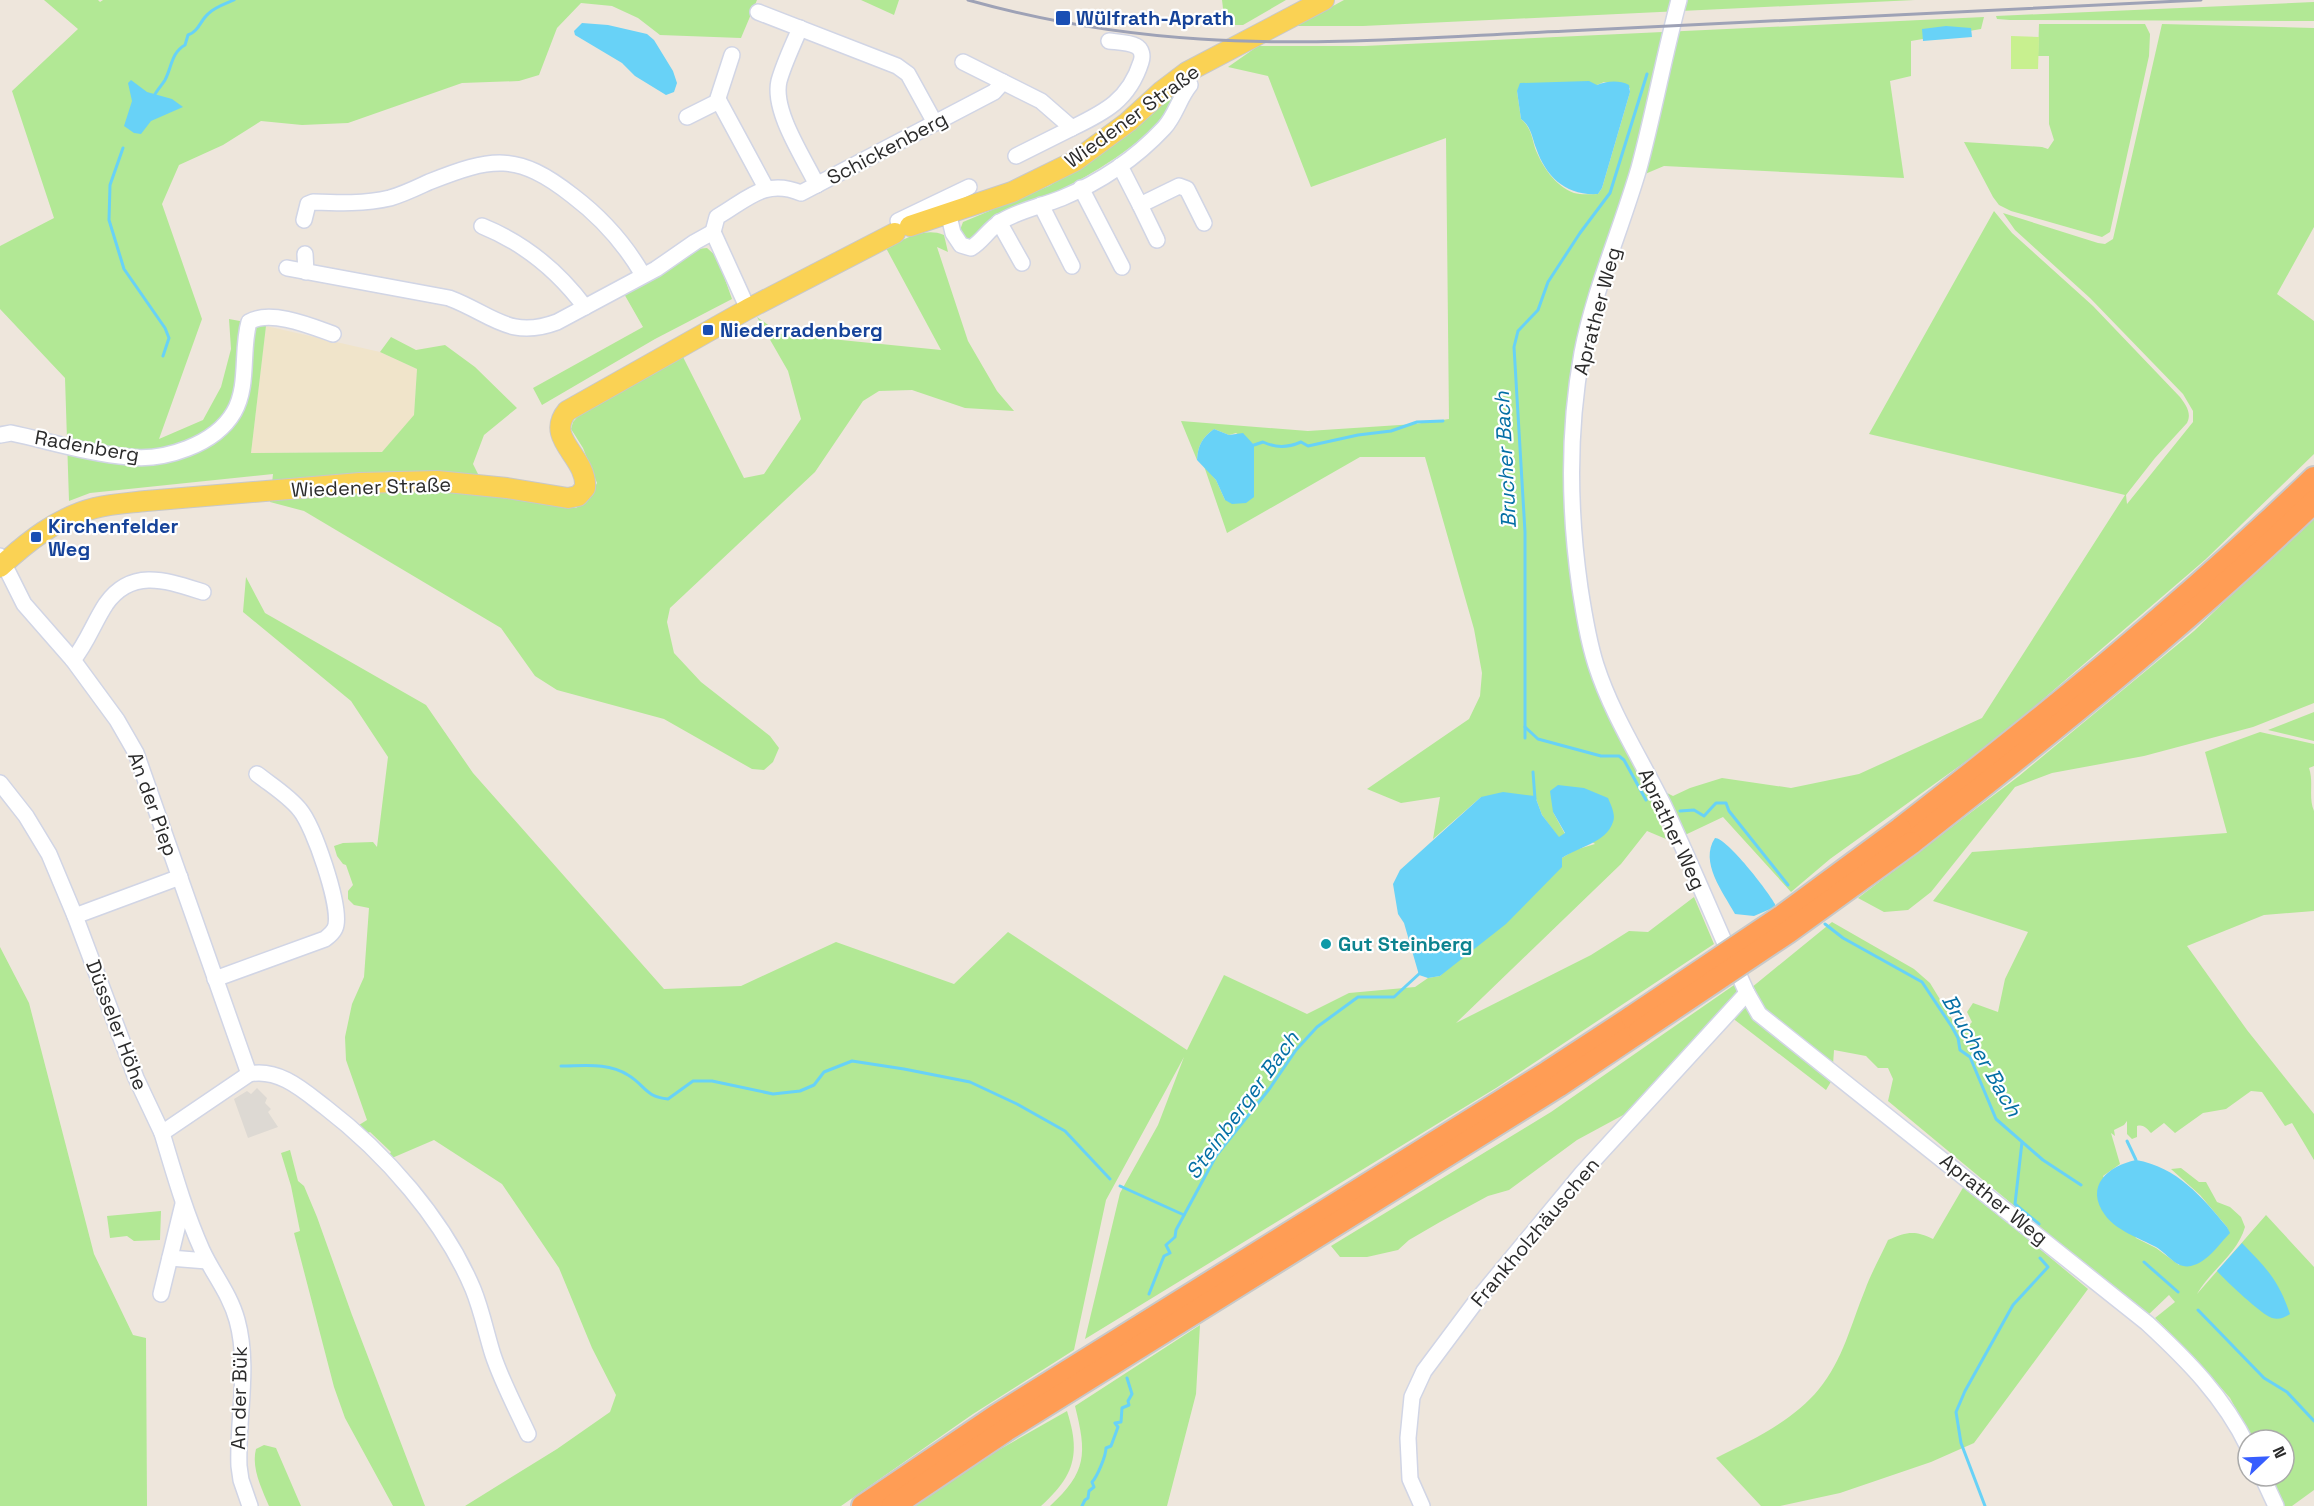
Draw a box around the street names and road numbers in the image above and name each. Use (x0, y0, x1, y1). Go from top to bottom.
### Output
street label: Wiedener Straße (1060, 58, 1204, 174)
street label: Schickenberg (822, 105, 952, 191)
street label: Aprather Weg (1567, 244, 1627, 378)
street label: Radenberg (33, 424, 141, 468)
street label: Wiedener Straße (290, 471, 452, 503)
street label: An der Piep (122, 748, 184, 860)
street label: Aprather Weg (1632, 764, 1712, 894)
street label: Düsseler Höhe (80, 956, 154, 1094)
street label: Aprather Weg (1935, 1148, 2053, 1250)
street label: Frankholzhäuschen (1465, 1152, 1605, 1312)
street label: An der Bük (225, 1346, 253, 1450)

